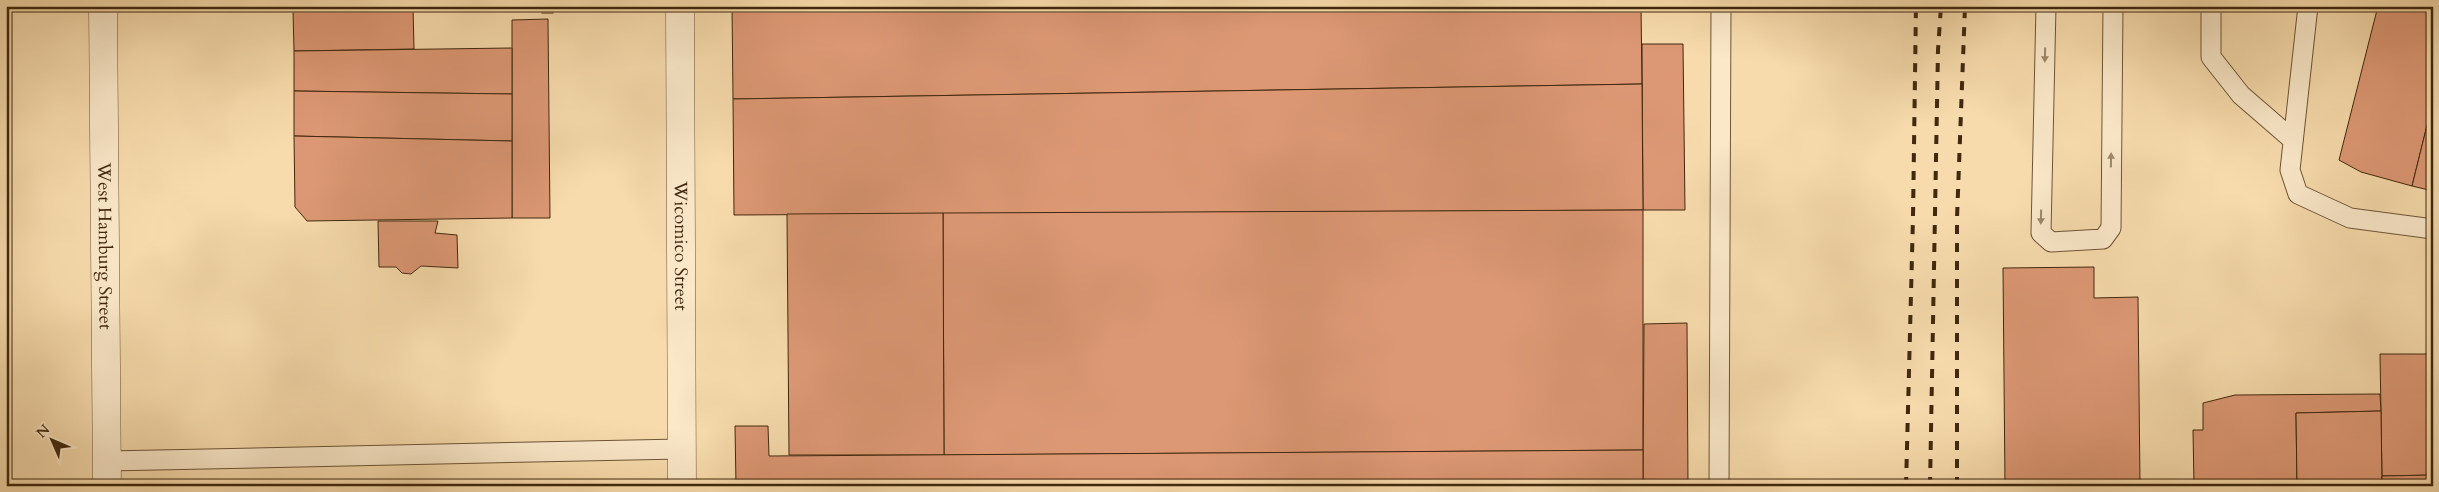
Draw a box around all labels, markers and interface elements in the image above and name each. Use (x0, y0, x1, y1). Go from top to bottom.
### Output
one-way arrow (2041, 47, 2049, 63)
one-way arrow (2108, 151, 2116, 167)
street label: West Hamburg Street (91, 161, 118, 330)
street label: Wicomico Street (668, 180, 693, 311)
one-way arrow (2037, 210, 2045, 226)
north arrow (28, 414, 78, 464)
text: N (32, 420, 54, 442)

